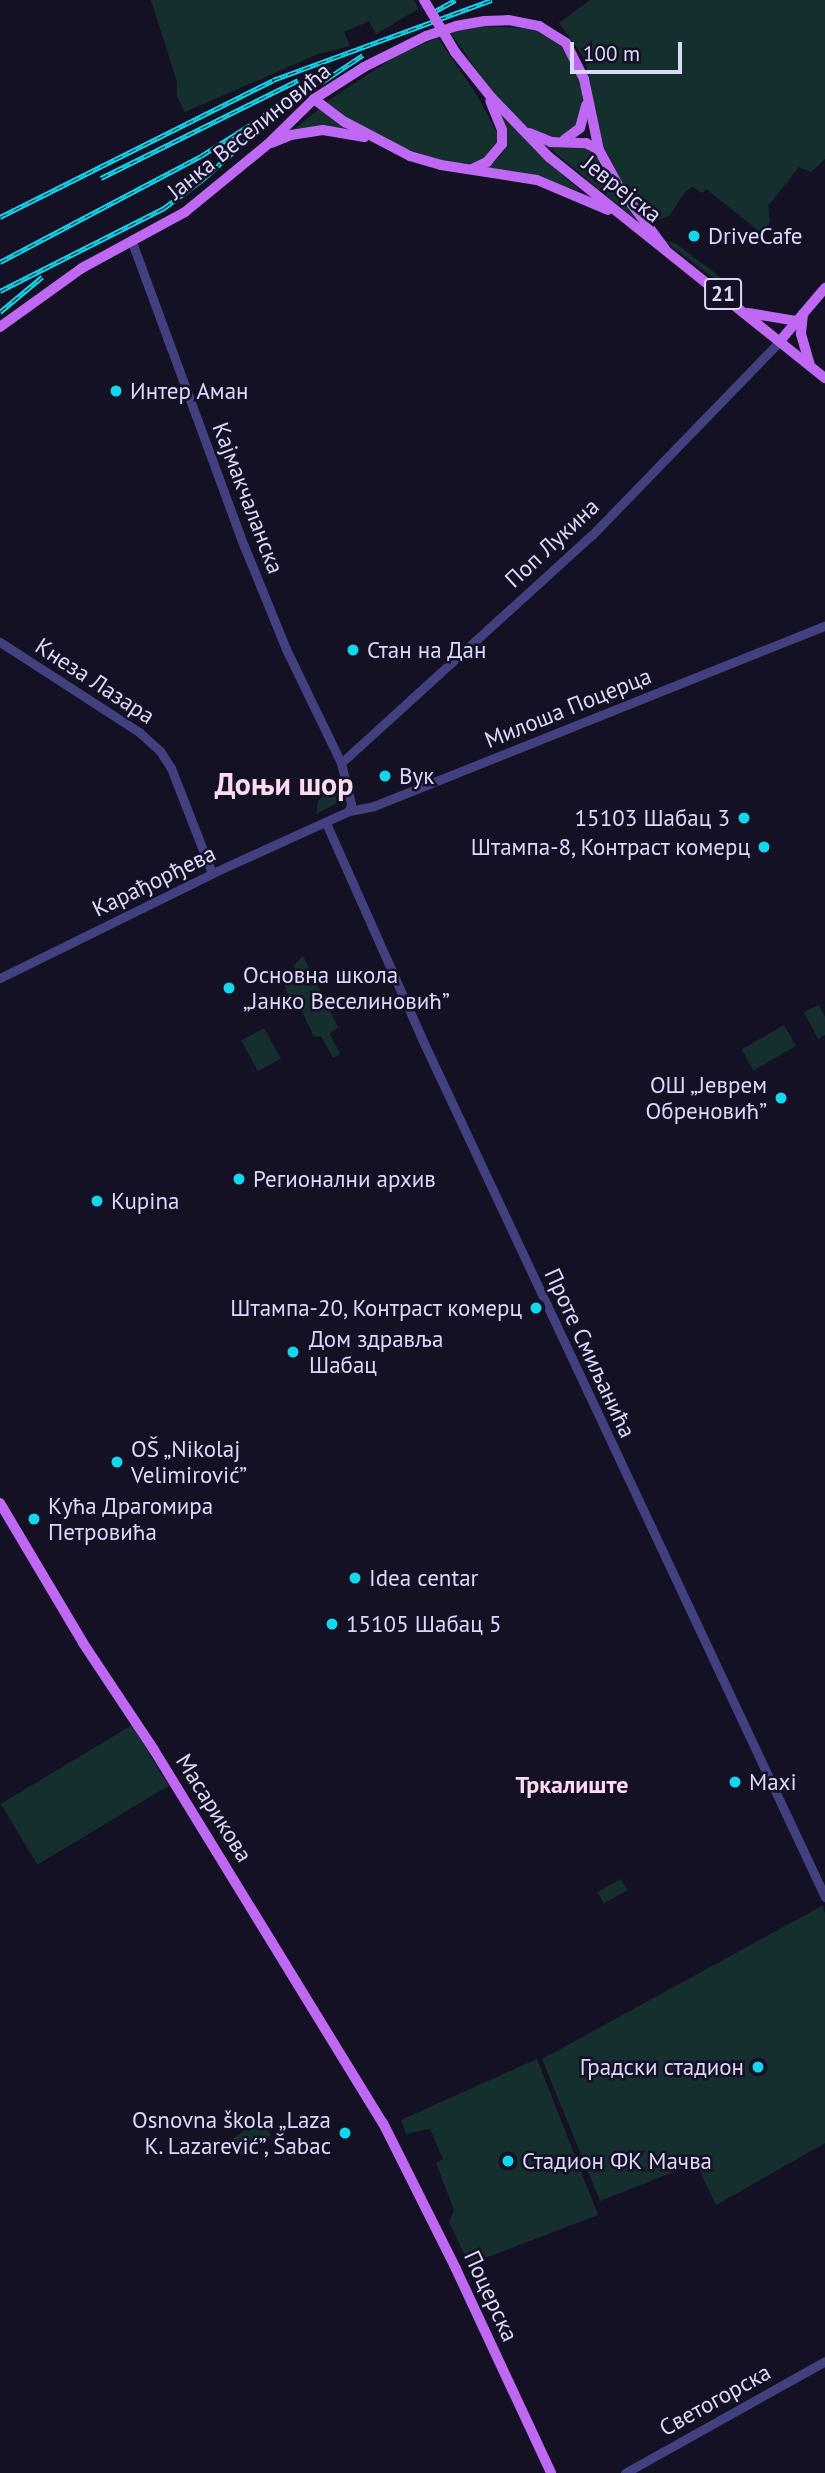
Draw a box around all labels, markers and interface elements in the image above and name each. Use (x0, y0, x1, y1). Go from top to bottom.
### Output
scale bar (573, 28, 685, 72)
text: 100 m (583, 40, 640, 67)
street label: Јанка Веселиновића (162, 57, 336, 205)
street label: Јеврејска (577, 150, 667, 228)
place label: DriveCafe (708, 222, 802, 250)
marker: DriveCafe (686, 228, 702, 244)
road number: 21 (704, 276, 742, 312)
place label: Интер Аман (130, 377, 249, 405)
marker: Интер Аман (108, 383, 124, 399)
street label: Кајмакчаланска (207, 419, 289, 577)
street label: Поп Лукина (499, 493, 605, 593)
street label: Кнеза Лазара (30, 632, 160, 730)
place label: Стан на Дан (367, 636, 487, 664)
marker: Стан на Дан (345, 642, 361, 658)
street label: Милоша Поцерца (481, 662, 655, 754)
place label: Вук (399, 762, 434, 790)
district label: Доњи шор (215, 766, 353, 802)
marker: Вук (377, 768, 393, 784)
place label: 15103 Шабац 3 (575, 804, 730, 832)
marker: 15103 Шабац 3 (736, 810, 752, 826)
place label: Штампа-8, Контраст комерц (468, 833, 750, 861)
street label: Карађорђева (88, 839, 220, 923)
marker: Штампа-8, Контраст комерц (756, 839, 772, 855)
place label: Основна школа „Јанко Веселиновић” (243, 961, 450, 1015)
marker: Основна школа „Јанко Веселиновић” (221, 980, 237, 996)
place label: ОШ „Јеврем Обреновић” (646, 1071, 767, 1125)
marker: ОШ „Јеврем Обреновић” (773, 1090, 789, 1106)
place label: Регионални архив (253, 1165, 436, 1193)
marker: Регионални архив (231, 1171, 247, 1187)
place label: Kupina (111, 1187, 179, 1215)
marker: Kupina (89, 1193, 105, 1209)
street label: Проте Смиљанића (539, 1264, 641, 1442)
place label: Штампа-20, Контраст комерц (228, 1294, 522, 1322)
marker: Штампа-20, Контраст комерц (528, 1300, 544, 1316)
place label: Дом здравља Шабац (309, 1325, 443, 1379)
marker: Дом здравља Шабац (283, 1342, 303, 1362)
place label: OŠ „Nikolaj Velimirović” (131, 1435, 247, 1489)
marker: OŠ „Nikolaj Velimirović” (109, 1454, 125, 1470)
place label: Кућа Драгомира Петровића (48, 1492, 214, 1546)
marker: Кућа Драгомира Петровића (26, 1511, 42, 1527)
place label: Idea centar (369, 1564, 478, 1592)
marker: Idea centar (347, 1570, 363, 1586)
place label: 15105 Шабац 5 (346, 1610, 501, 1638)
marker: 15105 Шабац 5 (324, 1616, 340, 1632)
street label: Масарикова (170, 1749, 258, 1867)
place label: Maxi (749, 1768, 797, 1796)
district label: Тркалиште (516, 1771, 628, 1799)
marker: Maxi (727, 1774, 743, 1790)
place label: Градски стадион (580, 2053, 744, 2081)
marker: Градски стадион (750, 2059, 766, 2075)
place label: Osnovna škola „Laza K. Lazarević”, Šabac (130, 2106, 331, 2160)
marker: Osnovna škola „Laza K. Lazarević”, Šabac (337, 2125, 353, 2141)
place label: Стадион ФК Мачва (522, 2147, 712, 2175)
marker: Стадион ФК Мачва (500, 2153, 516, 2169)
street label: Поцерска (458, 2246, 524, 2346)
street label: Светогорска (654, 2358, 776, 2442)

